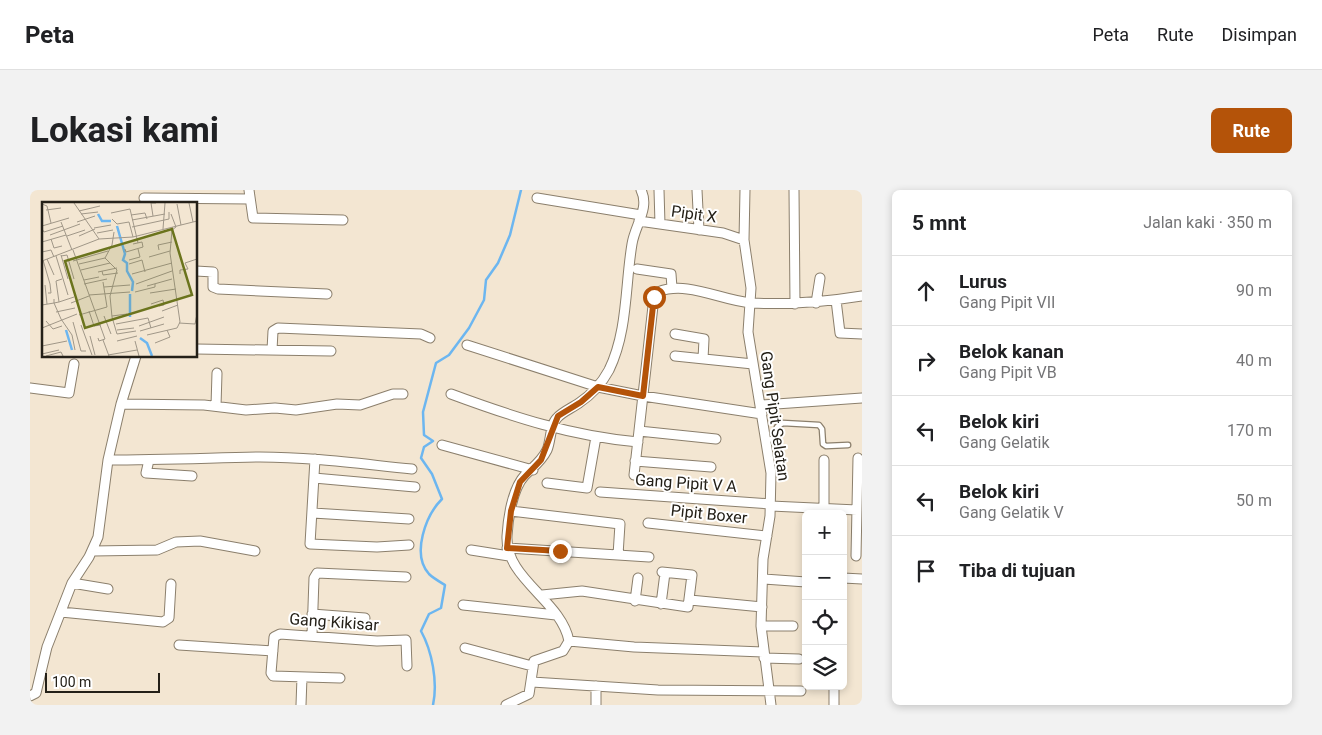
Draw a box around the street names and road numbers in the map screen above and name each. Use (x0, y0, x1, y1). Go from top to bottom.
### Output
street label: Pipit X (670, 201, 718, 227)
street label: Gang Pipit Selatan (756, 350, 794, 482)
street label: Gang Pipit V A (634, 470, 738, 496)
street label: Pipit Boxer (670, 501, 749, 528)
street label: Gang Kikisar (289, 609, 380, 635)

